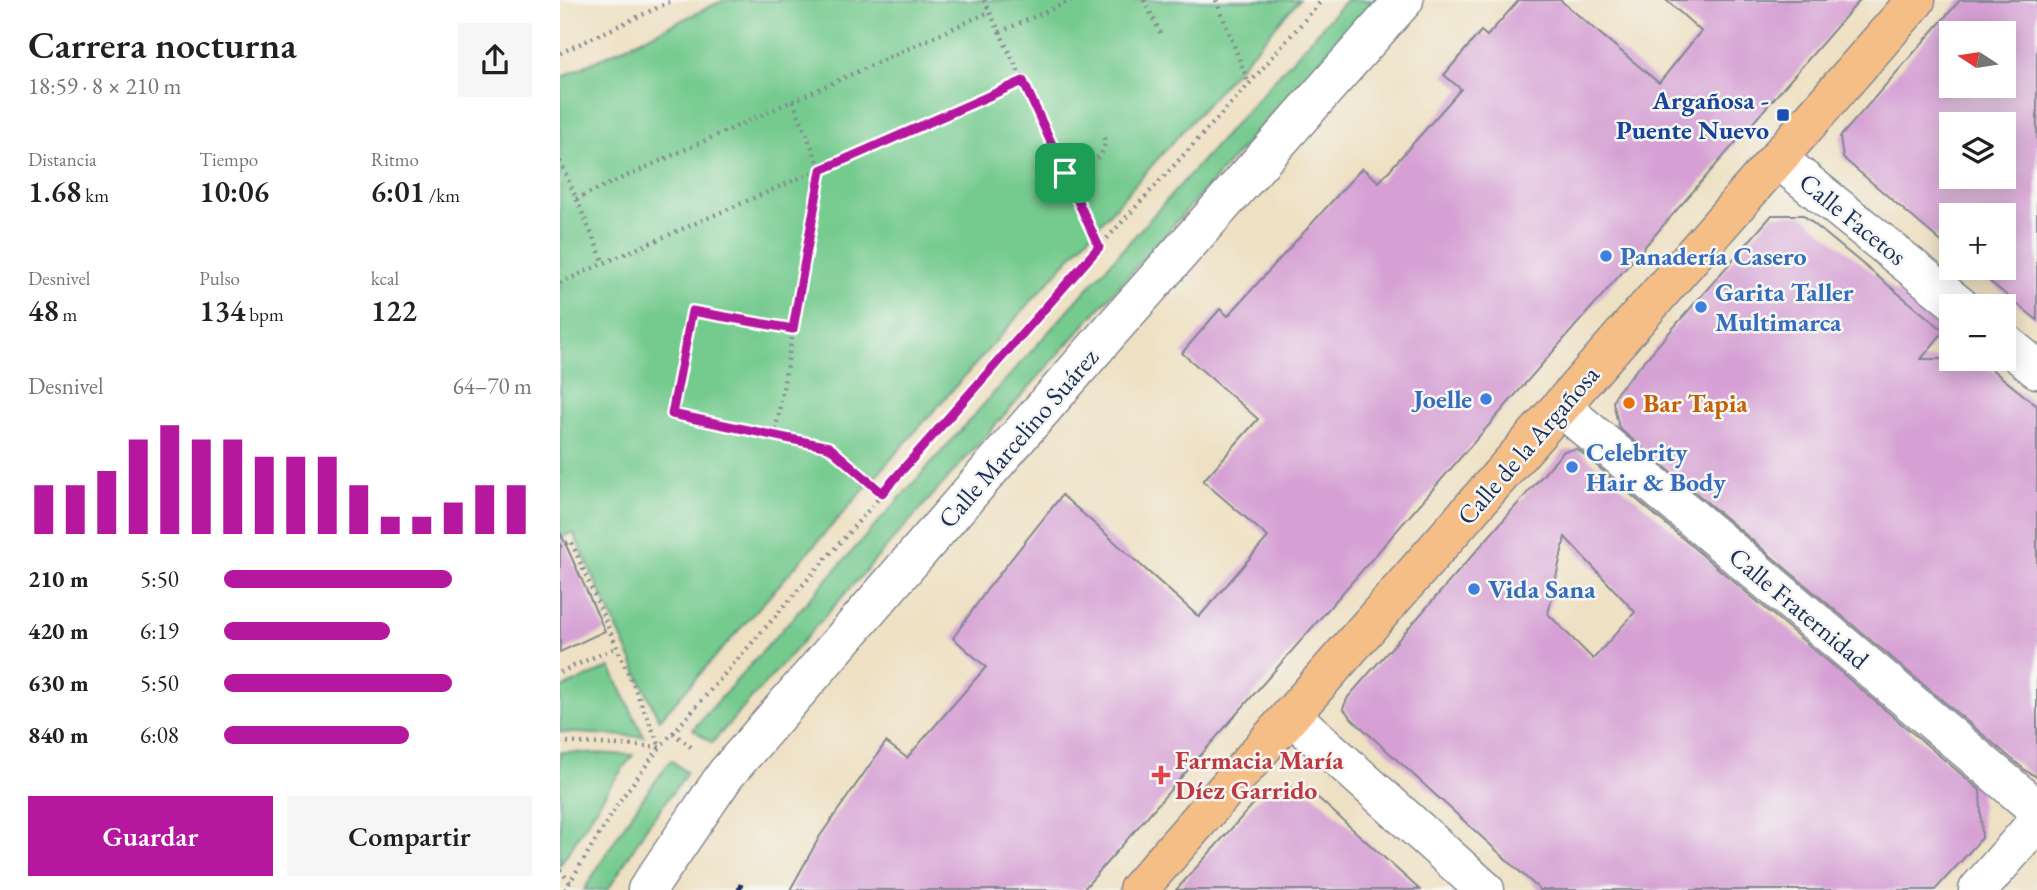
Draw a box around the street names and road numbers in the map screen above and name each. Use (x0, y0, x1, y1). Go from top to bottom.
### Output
street label: Calle Facetos (1792, 165, 1914, 273)
street label: Calle Marcelino Suárez (930, 341, 1106, 535)
street label: Calle de la Argañosa (1449, 358, 1607, 532)
street label: Calle Fraternidad (1722, 539, 1877, 677)

